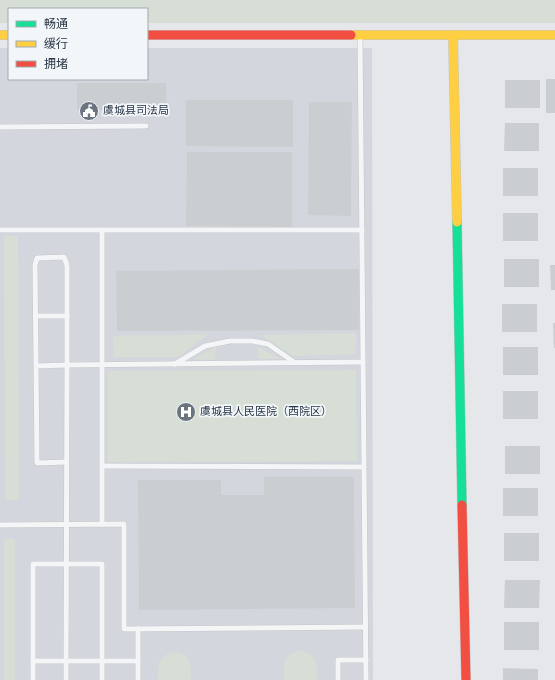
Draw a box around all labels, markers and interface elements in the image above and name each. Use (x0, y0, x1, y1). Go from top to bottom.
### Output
legend (8, 8, 148, 80)
text: 畅通 (44, 17, 68, 33)
text: 缓行 (44, 37, 68, 53)
text: 拥堵 (44, 57, 68, 73)
public building icon: 虞城县司法局 (78, 100, 100, 122)
place label: 虞城县司法局 (103, 104, 169, 118)
hospital icon: 虞城县人民医院（西院区） (175, 401, 197, 423)
place label: 虞城县人民医院（西院区） (200, 405, 332, 419)

